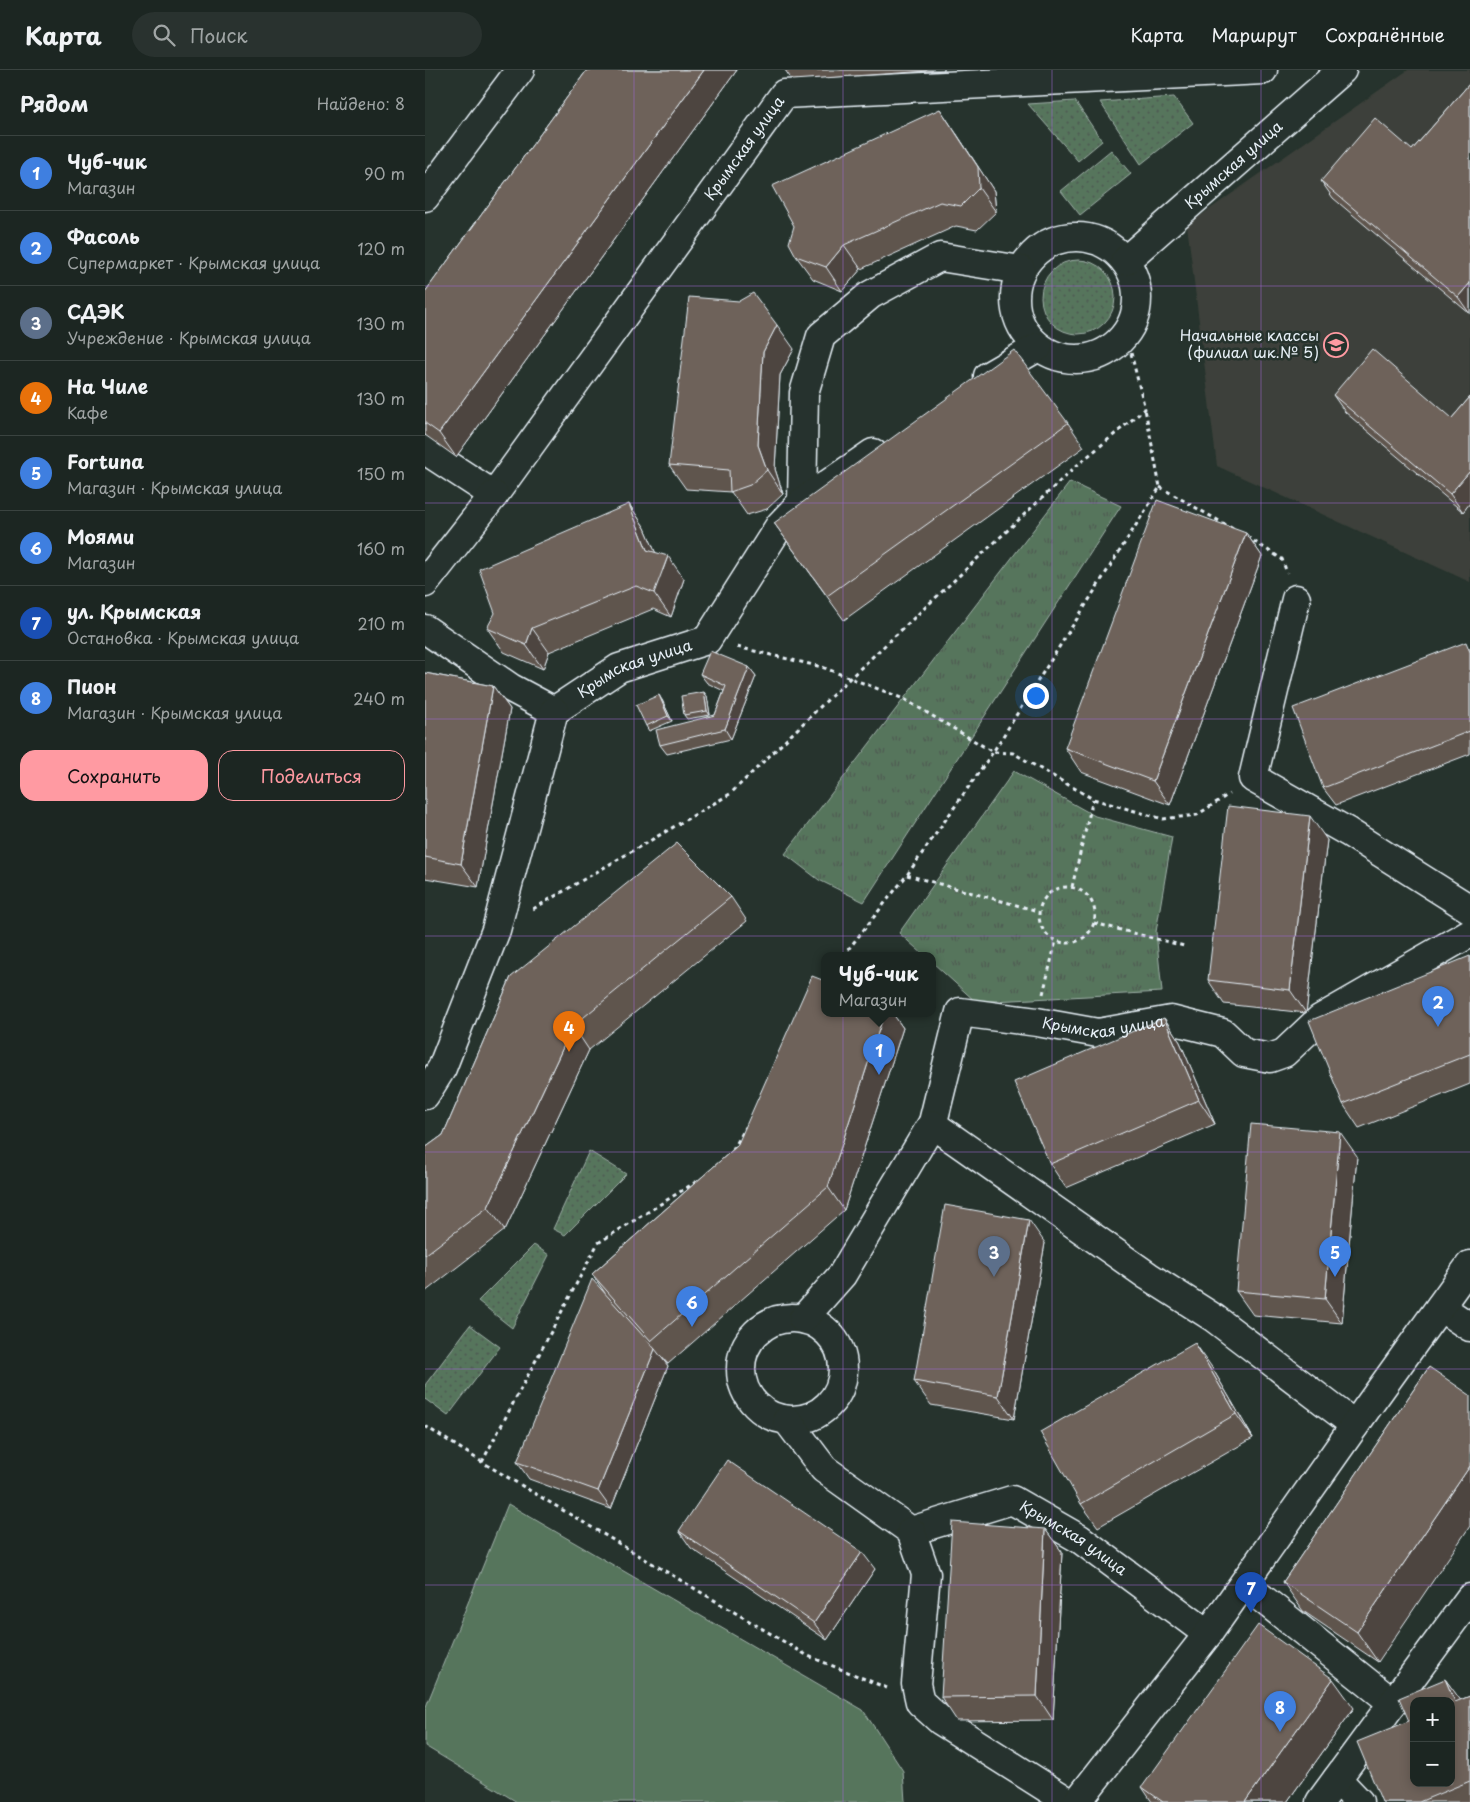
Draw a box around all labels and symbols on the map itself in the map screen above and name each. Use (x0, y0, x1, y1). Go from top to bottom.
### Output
street label: Крымская улица (698, 90, 789, 205)
street label: Крымская улица (1179, 114, 1287, 214)
place label: Начальные классы (филиал шк.№ 5) (1180, 323, 1319, 363)
school or university icon: Начальные классы (филиал шк.№ 5) (1323, 332, 1349, 358)
street label: Крымская улица (572, 632, 695, 703)
your location (1023, 683, 1049, 709)
pin: 2 (1422, 986, 1454, 1027)
street label: Крымская улица (1040, 1008, 1167, 1043)
pin: 4 (553, 1011, 585, 1052)
pin: 1 (863, 1034, 895, 1075)
pin: 3 (978, 1236, 1010, 1277)
pin: 5 (1319, 1236, 1351, 1277)
pin: 6 (676, 1286, 708, 1327)
street label: Крымская улица (1016, 1494, 1133, 1581)
pin: 7 (1235, 1572, 1267, 1613)
pin: 8 (1264, 1691, 1296, 1732)

